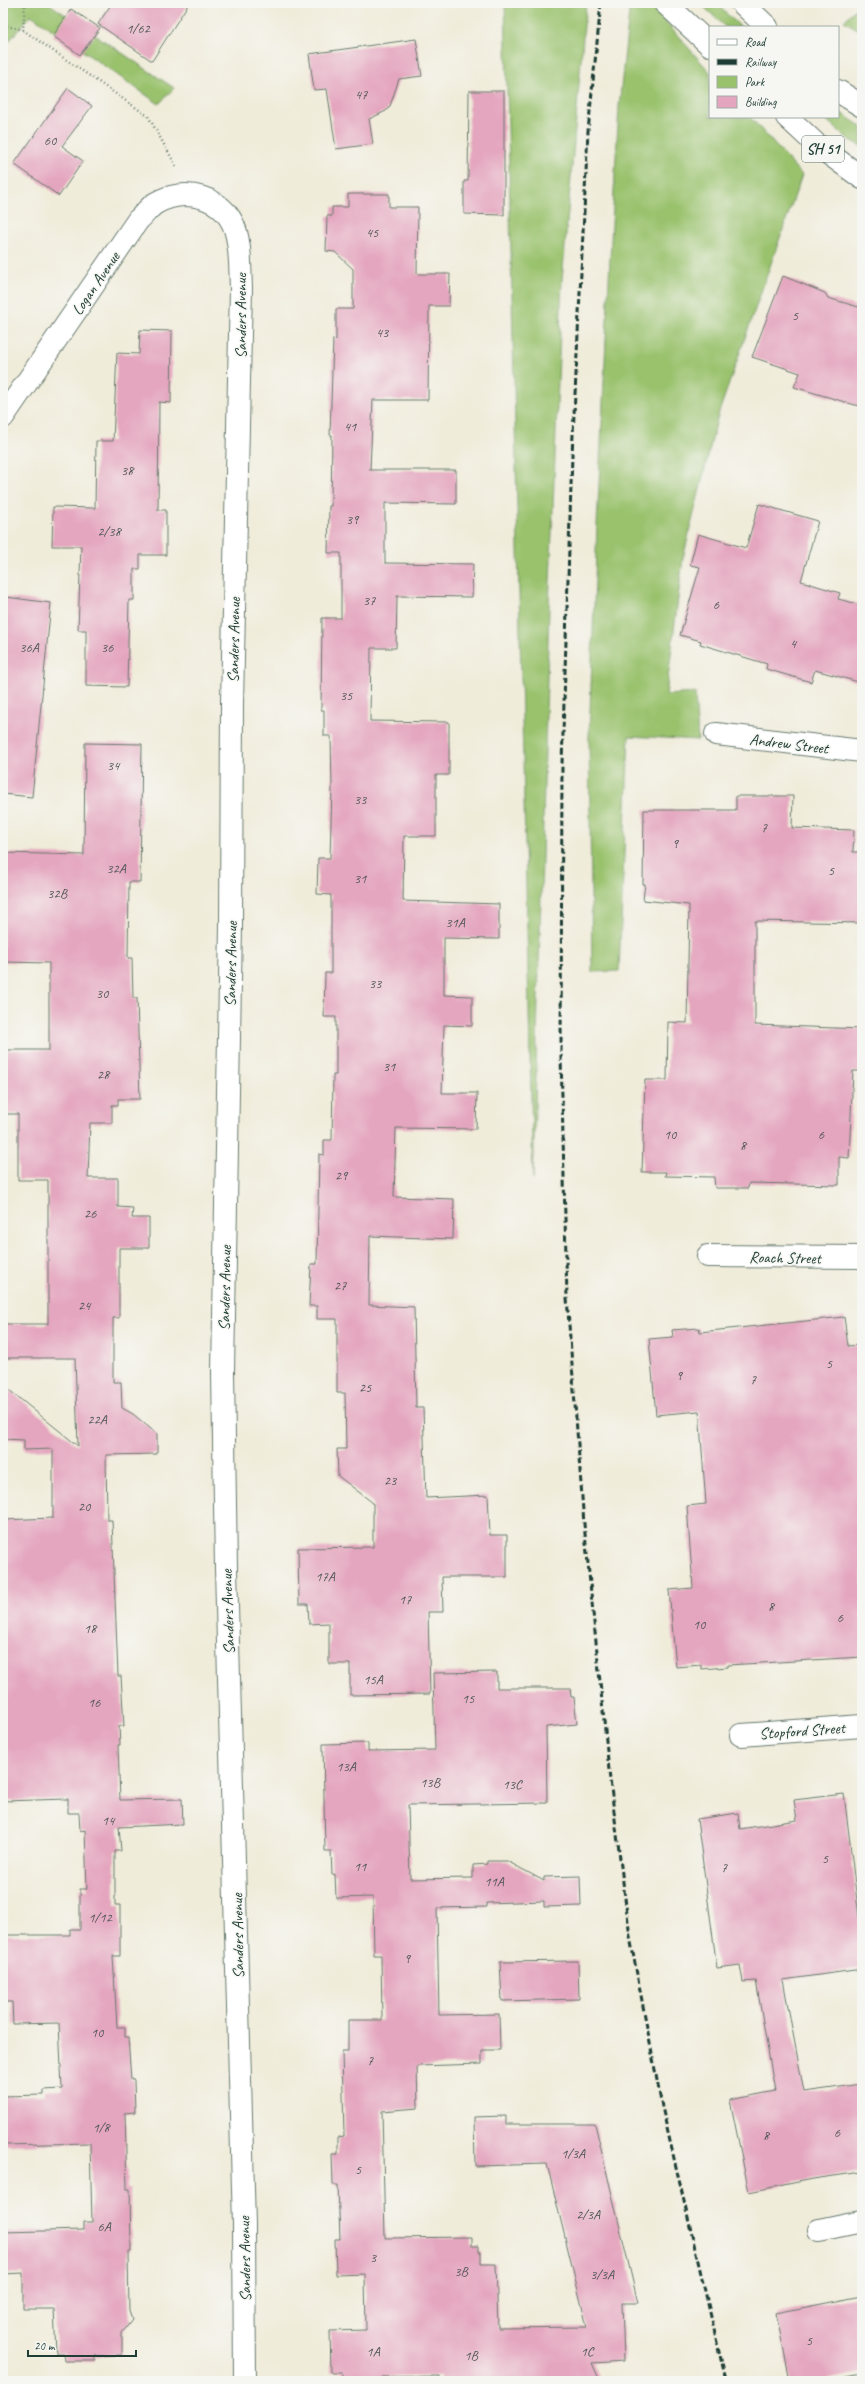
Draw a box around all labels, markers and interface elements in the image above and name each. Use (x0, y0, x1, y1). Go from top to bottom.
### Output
house number: 1/62 (126, 20, 151, 37)
legend (709, 26, 839, 118)
text: Road (745, 34, 767, 50)
text: Railway (745, 54, 777, 70)
text: Park (745, 74, 766, 90)
house number: 47 (355, 86, 368, 103)
text: Building (745, 94, 777, 110)
house number: 60 (44, 132, 58, 149)
road number: SH 51 (802, 136, 844, 162)
house number: 45 (366, 224, 379, 241)
street label: Logan Avenue (67, 247, 125, 319)
street label: Sanders Avenue (231, 272, 251, 359)
house number: 5 (792, 307, 799, 324)
house number: 43 (376, 324, 390, 341)
house number: 41 (344, 418, 357, 435)
house number: 38 (121, 462, 135, 479)
house number: 39 (346, 511, 360, 528)
house number: 2/38 (97, 523, 122, 540)
house number: 37 (363, 592, 376, 609)
street label: Sanders Avenue (223, 595, 245, 683)
house number: 6 (713, 596, 720, 613)
house number: 4 (790, 635, 798, 652)
house number: 36A (19, 639, 40, 656)
house number: 36 (101, 639, 114, 656)
house number: 35 (340, 687, 353, 704)
street label: Andrew Street (748, 729, 831, 759)
house number: 34 (107, 757, 121, 774)
house number: 33 (354, 791, 368, 808)
house number: 7 (761, 819, 768, 836)
house number: 9 (672, 835, 680, 852)
house number: 32A (106, 860, 127, 877)
house number: 5 (828, 862, 835, 879)
house number: 31 (354, 870, 367, 887)
house number: 32B (47, 885, 69, 902)
house number: 31A (445, 914, 466, 931)
street label: Sanders Avenue (220, 919, 242, 1007)
house number: 33 (369, 975, 383, 992)
house number: 30 (96, 985, 110, 1002)
house number: 31 (383, 1058, 396, 1075)
house number: 28 (97, 1066, 111, 1083)
house number: 10 (664, 1126, 678, 1143)
house number: 6 (818, 1126, 825, 1143)
house number: 8 (740, 1137, 748, 1154)
house number: 29 (335, 1167, 349, 1184)
house number: 26 (84, 1205, 97, 1222)
street label: Sanders Avenue (214, 1243, 236, 1331)
street label: Roach Street (749, 1247, 823, 1269)
house number: 27 (334, 1277, 347, 1294)
house number: 24 (78, 1297, 92, 1314)
house number: 5 (826, 1355, 833, 1372)
house number: 9 (676, 1367, 684, 1384)
house number: 7 (750, 1371, 757, 1388)
house number: 25 (359, 1379, 372, 1396)
house number: 22A (87, 1411, 108, 1428)
house number: 23 (384, 1472, 398, 1489)
house number: 20 (78, 1498, 92, 1515)
street label: Sanders Avenue (216, 1567, 239, 1655)
house number: 17A (315, 1568, 336, 1585)
house number: 17 (399, 1591, 412, 1608)
house number: 8 (768, 1598, 776, 1615)
house number: 6 (837, 1609, 844, 1626)
house number: 10 (693, 1616, 707, 1633)
house number: 18 (84, 1620, 98, 1637)
house number: 15A (363, 1671, 384, 1688)
house number: 15 (462, 1690, 475, 1707)
house number: 16 (88, 1694, 101, 1711)
street label: Stopford Street (759, 1718, 847, 1744)
house number: 13A (336, 1758, 357, 1775)
house number: 13B (420, 1774, 442, 1791)
house number: 13C (502, 1776, 523, 1793)
house number: 14 (102, 1812, 116, 1829)
house number: 5 (822, 1850, 829, 1867)
house number: 11 (354, 1858, 367, 1875)
house number: 7 (721, 1859, 728, 1876)
house number: 11A (484, 1873, 505, 1890)
street label: Sanders Avenue (227, 1891, 249, 1979)
house number: 1/12 (88, 1909, 113, 1926)
house number: 9 (404, 1950, 412, 1967)
house number: 10 (91, 2024, 105, 2041)
house number: 7 (367, 2052, 374, 2069)
house number: 1/8 (92, 2119, 111, 2136)
house number: 6 (834, 2124, 841, 2141)
house number: 8 (763, 2127, 771, 2144)
house number: 1/3A (561, 2145, 586, 2162)
house number: 5 (355, 2161, 362, 2178)
house number: 2/3A (576, 2206, 601, 2223)
street label: Sanders Avenue (234, 2214, 256, 2302)
house number: 6A (97, 2218, 112, 2235)
house number: 3 (370, 2249, 378, 2266)
house number: 3B (454, 2263, 470, 2280)
house number: 3/3A (590, 2266, 615, 2283)
scale bar (28, 2332, 136, 2358)
house number: 5 (806, 2332, 813, 2349)
text: 20 m (34, 2338, 56, 2354)
house number: 1A (366, 2343, 381, 2360)
house number: 1C (581, 2343, 595, 2360)
house number: 1B (464, 2347, 480, 2364)

